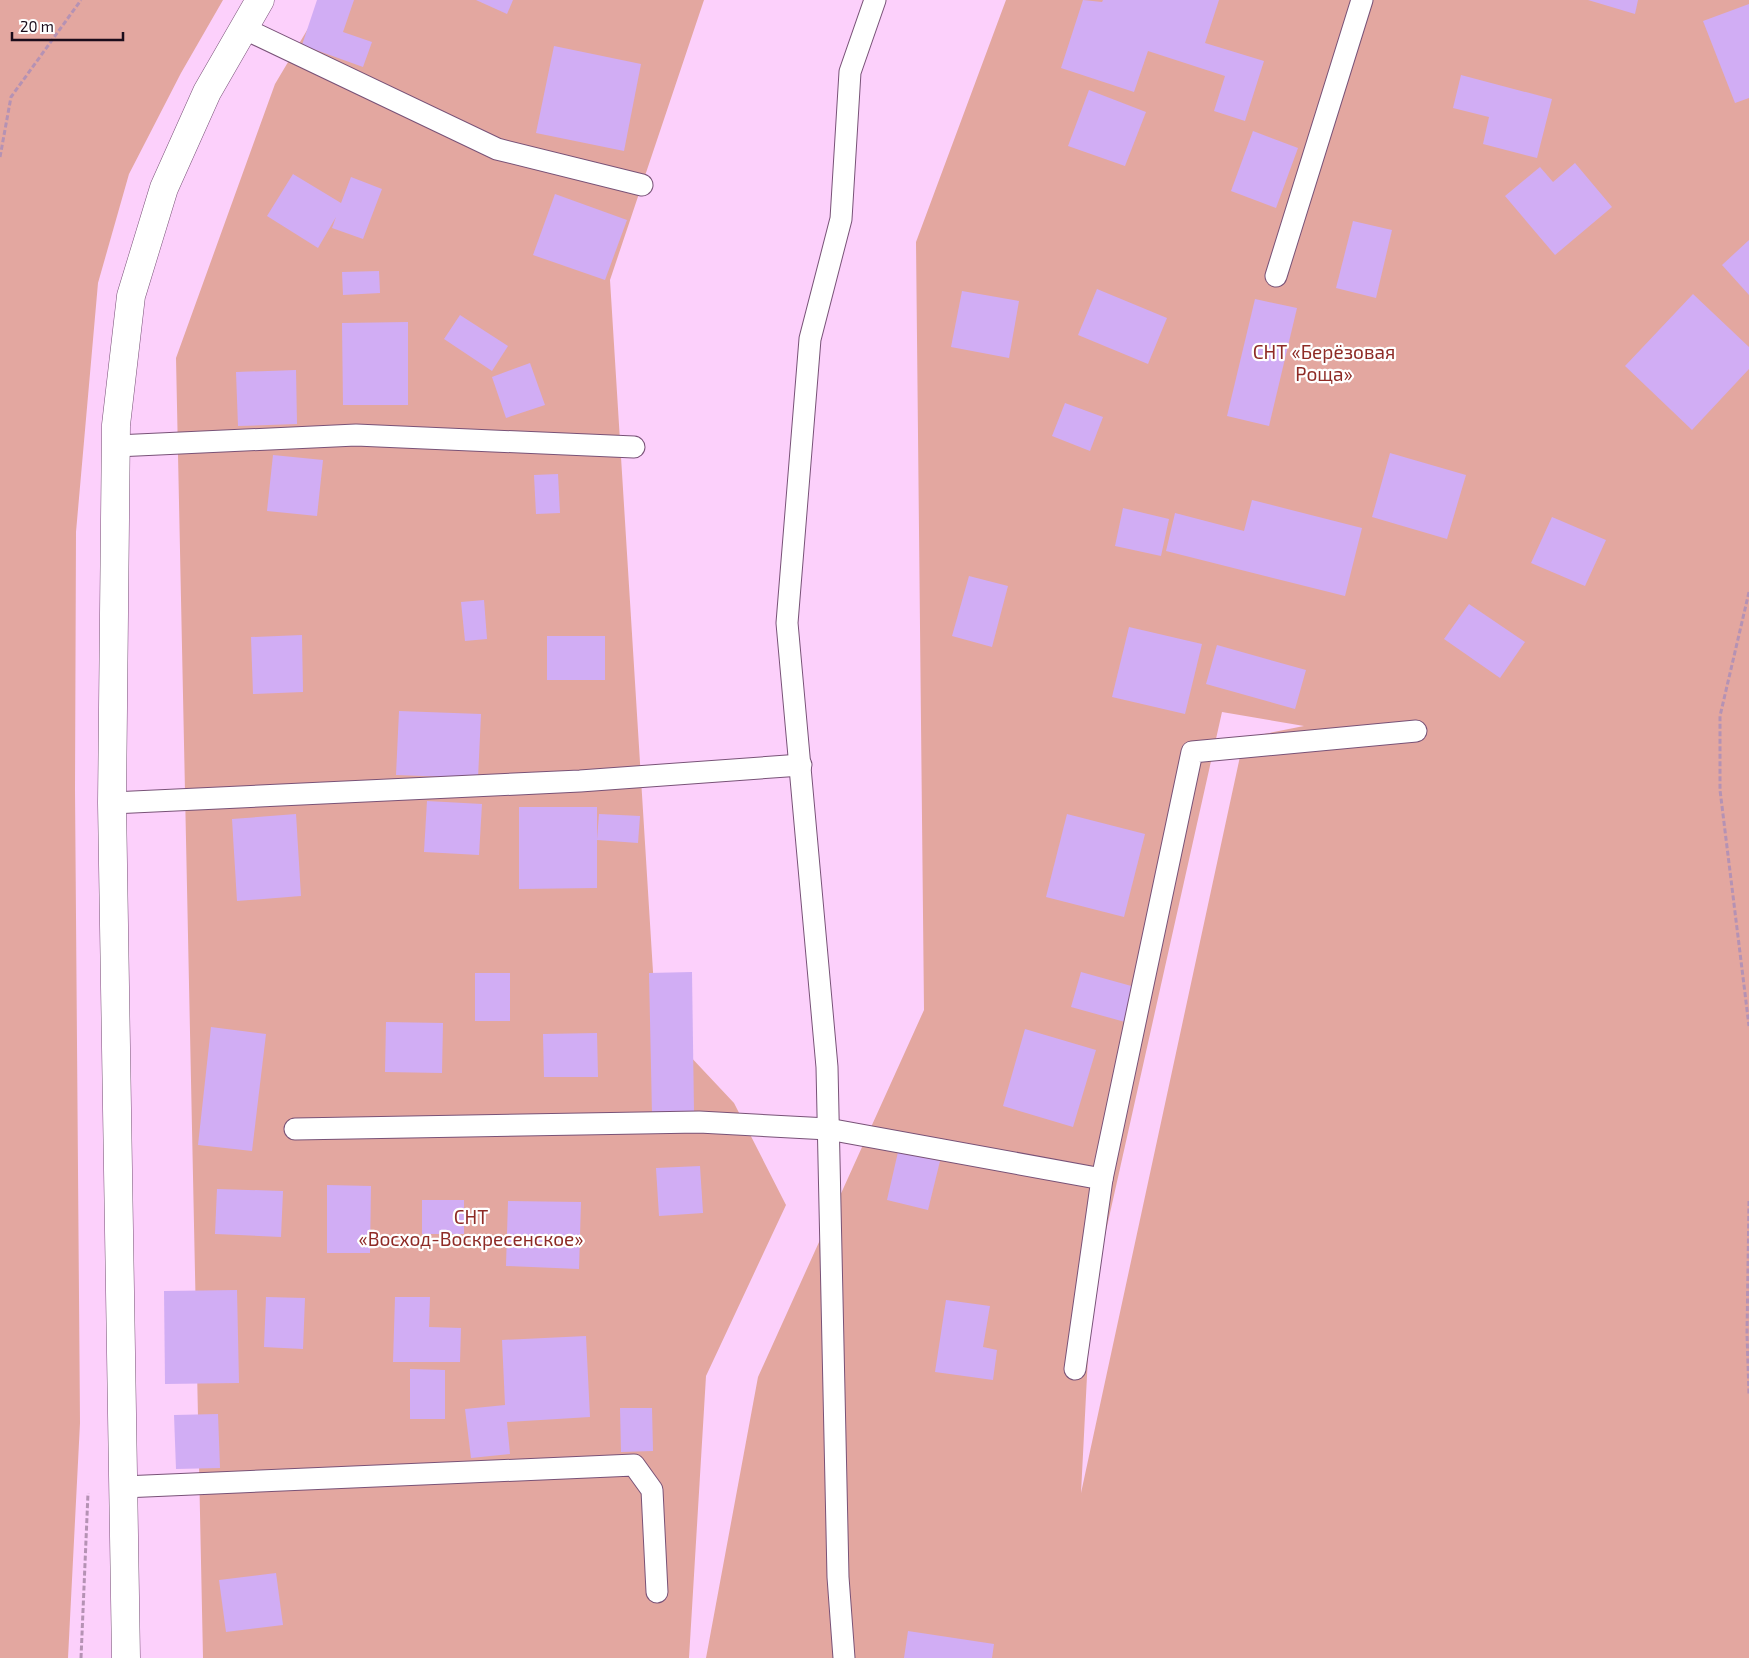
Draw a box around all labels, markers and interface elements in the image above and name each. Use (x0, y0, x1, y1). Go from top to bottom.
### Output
scale bar (12, 10, 124, 42)
text: 20 m (20, 17, 54, 35)
park label: СНТ «Берёзовая Роща» (1253, 340, 1395, 385)
park label: СНТ «Восход-Воскресенское» (358, 1205, 584, 1250)

